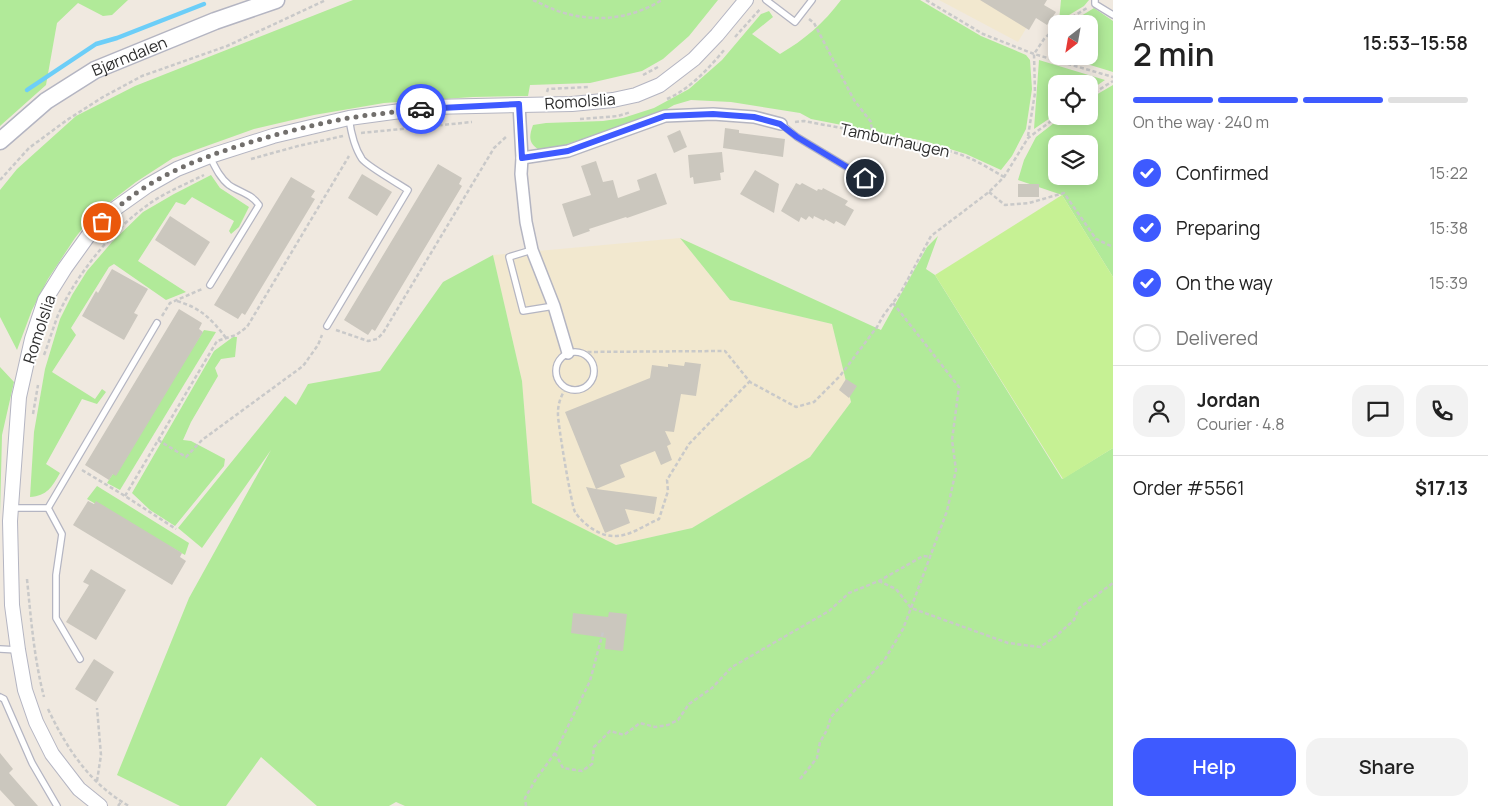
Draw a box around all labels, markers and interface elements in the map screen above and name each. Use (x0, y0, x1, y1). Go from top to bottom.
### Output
text: Arriving in (1133, 13, 1206, 35)
north arrow (1048, 15, 1098, 65)
map controls (1048, 15, 1098, 185)
text: 15:53–15:58 (1363, 30, 1468, 56)
street label: Bjørndalen (88, 31, 170, 81)
text: 2 min (1133, 32, 1215, 76)
button: locate (1048, 75, 1098, 125)
courier (396, 84, 446, 134)
street label: Romolslia (544, 88, 616, 114)
icon: car (407, 95, 435, 123)
text: On the way · 240 m (1133, 111, 1269, 133)
street label: Tamburhaugen (838, 118, 952, 162)
button: layers (1048, 135, 1098, 185)
pin (844, 157, 886, 199)
icon: check (1133, 159, 1161, 187)
text: Confirmed (1176, 160, 1269, 186)
text: 15:22 (1429, 162, 1468, 184)
icon: home (851, 164, 879, 192)
pin (81, 201, 123, 243)
icon: bag (88, 208, 116, 236)
icon: check (1133, 214, 1161, 242)
text: Preparing (1176, 215, 1261, 241)
text: 15:38 (1430, 217, 1468, 239)
icon: check (1133, 269, 1161, 297)
text: On the way (1176, 270, 1273, 296)
text: 15:39 (1429, 272, 1468, 294)
street label: Romolslia (18, 292, 60, 366)
text: Delivered (1176, 325, 1258, 351)
button: person (1133, 385, 1185, 437)
button: chat (1352, 385, 1404, 437)
button: phone (1416, 385, 1468, 437)
text: Jordan (1197, 387, 1260, 413)
text: Courier · 4.8 (1197, 413, 1285, 435)
text: Order #5561 (1133, 475, 1245, 501)
text: $17.13 (1415, 475, 1468, 501)
button: Help (1133, 738, 1296, 796)
button: Share (1306, 738, 1468, 796)

